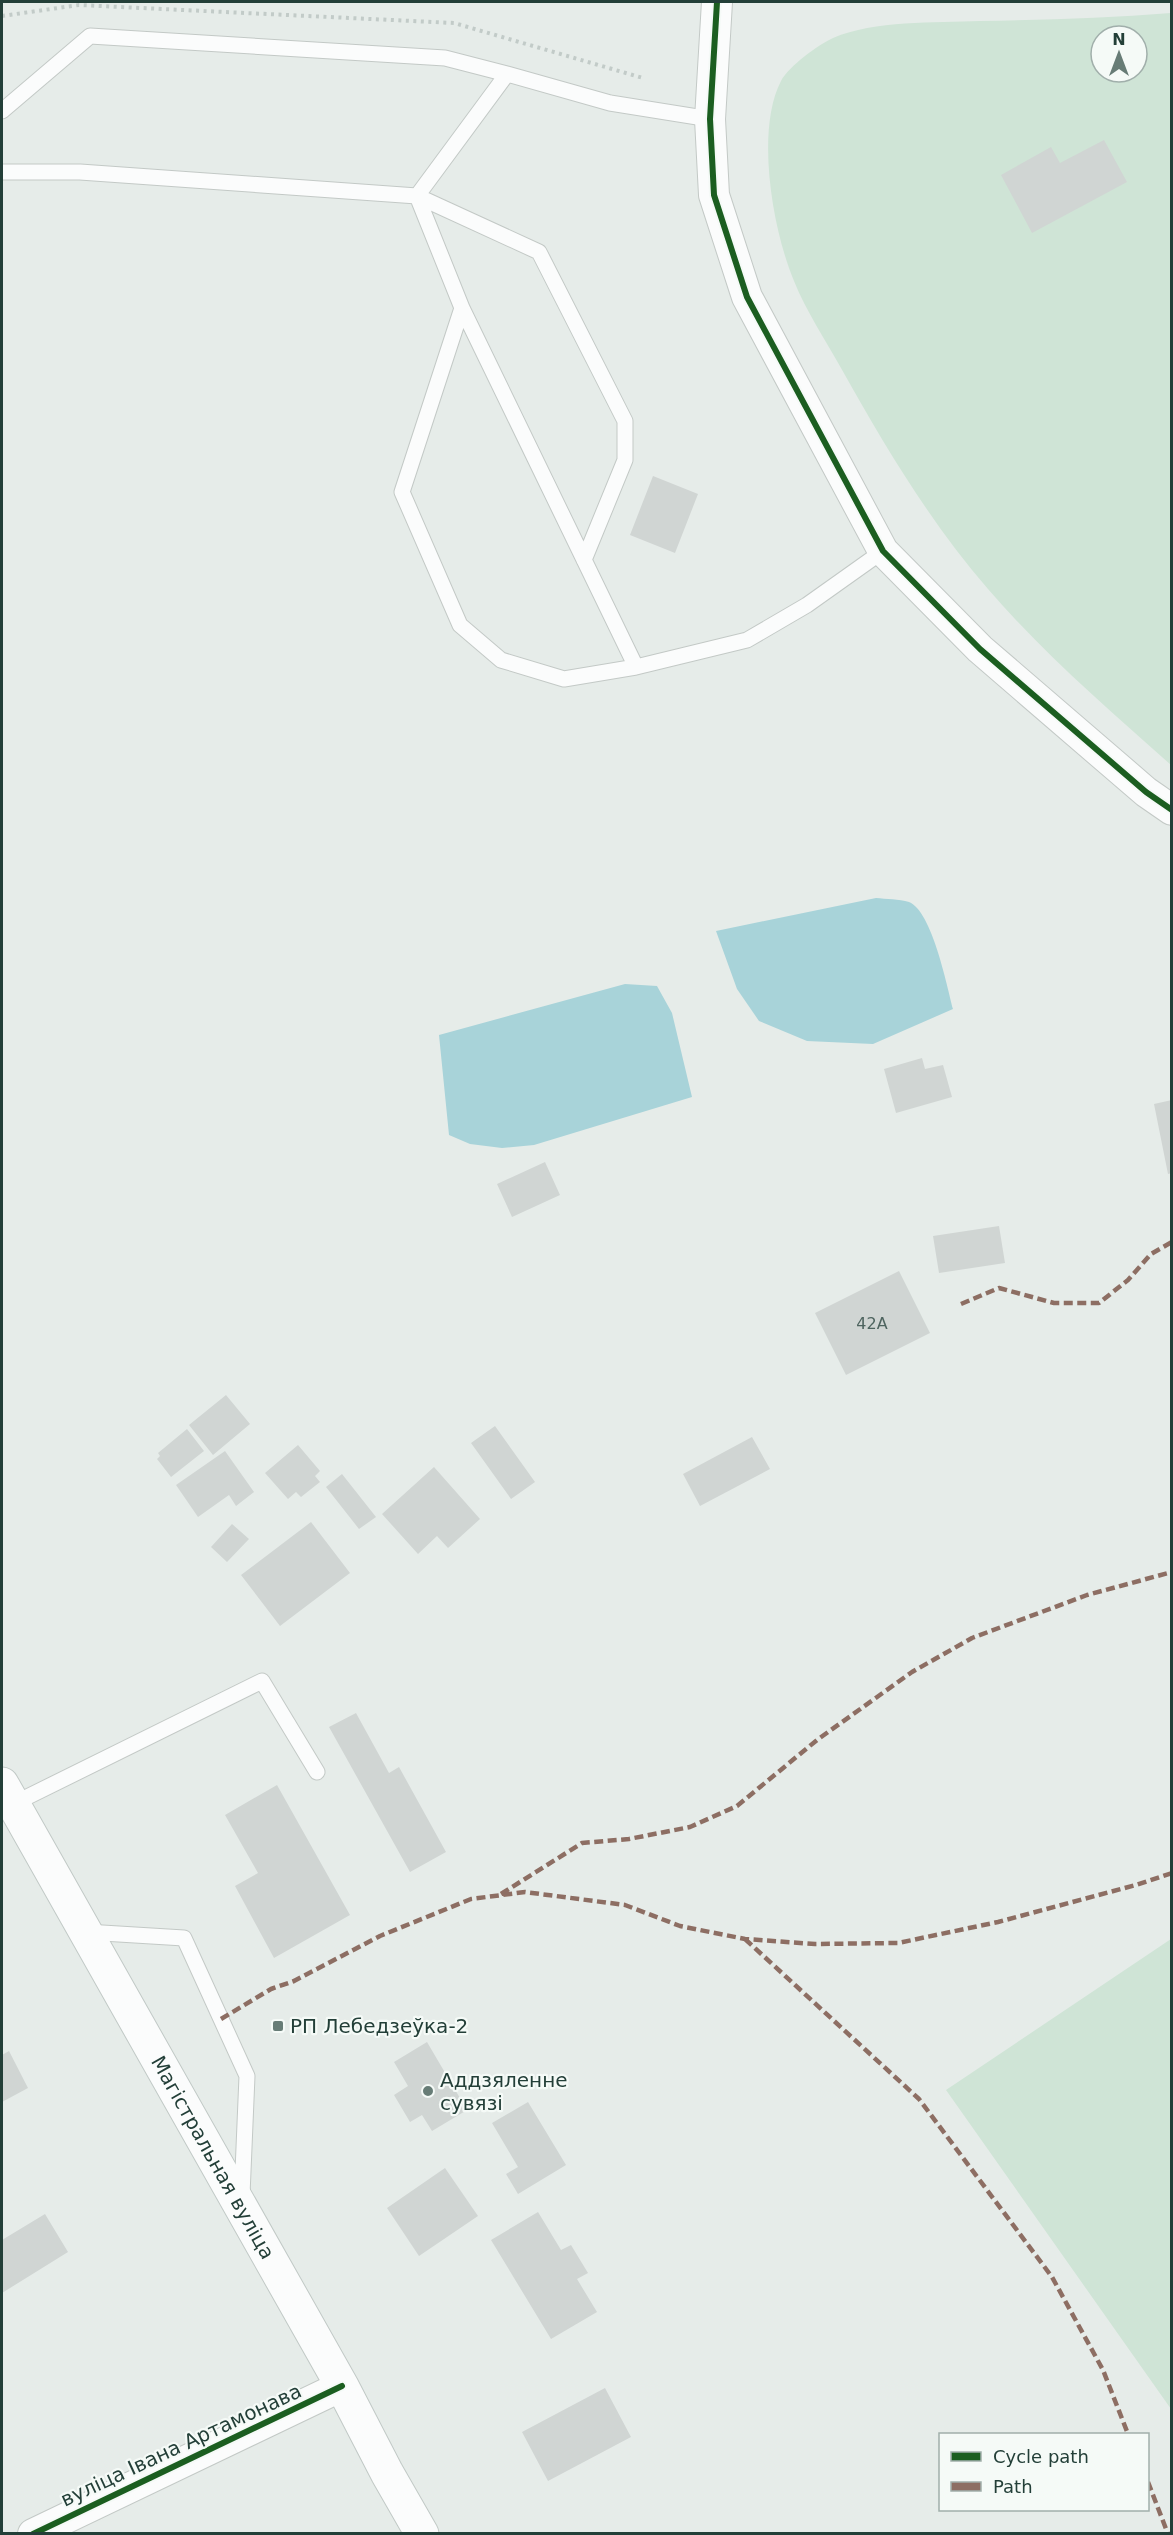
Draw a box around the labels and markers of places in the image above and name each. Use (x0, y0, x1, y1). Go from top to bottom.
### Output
place label: РП Лебедзеўка-2 (290, 2014, 468, 2038)
marker: РП Лебедзеўка-2 (271, 2019, 285, 2033)
place label: Аддзяленне сувязі (440, 2068, 568, 2115)
marker: Аддзяленне сувязі (421, 2084, 435, 2098)

